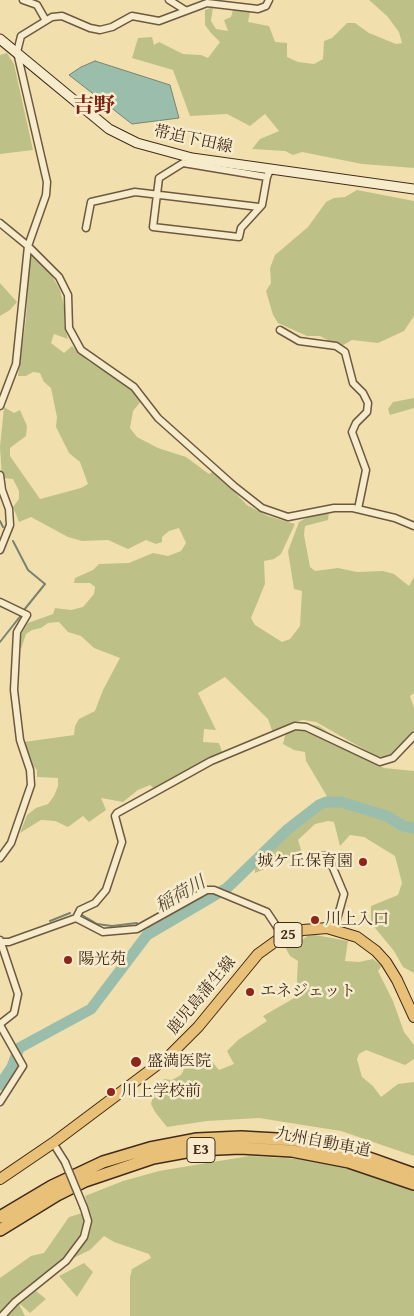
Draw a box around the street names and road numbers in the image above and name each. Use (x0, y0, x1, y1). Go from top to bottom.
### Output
street label: 帯迫下田線 (152, 122, 234, 158)
road number: 25 (274, 922, 302, 948)
street label: 鹿児島蒲生線 (164, 953, 240, 1039)
street label: 九州自動車道 (274, 1124, 372, 1162)
road number: E3 (187, 1138, 215, 1162)

